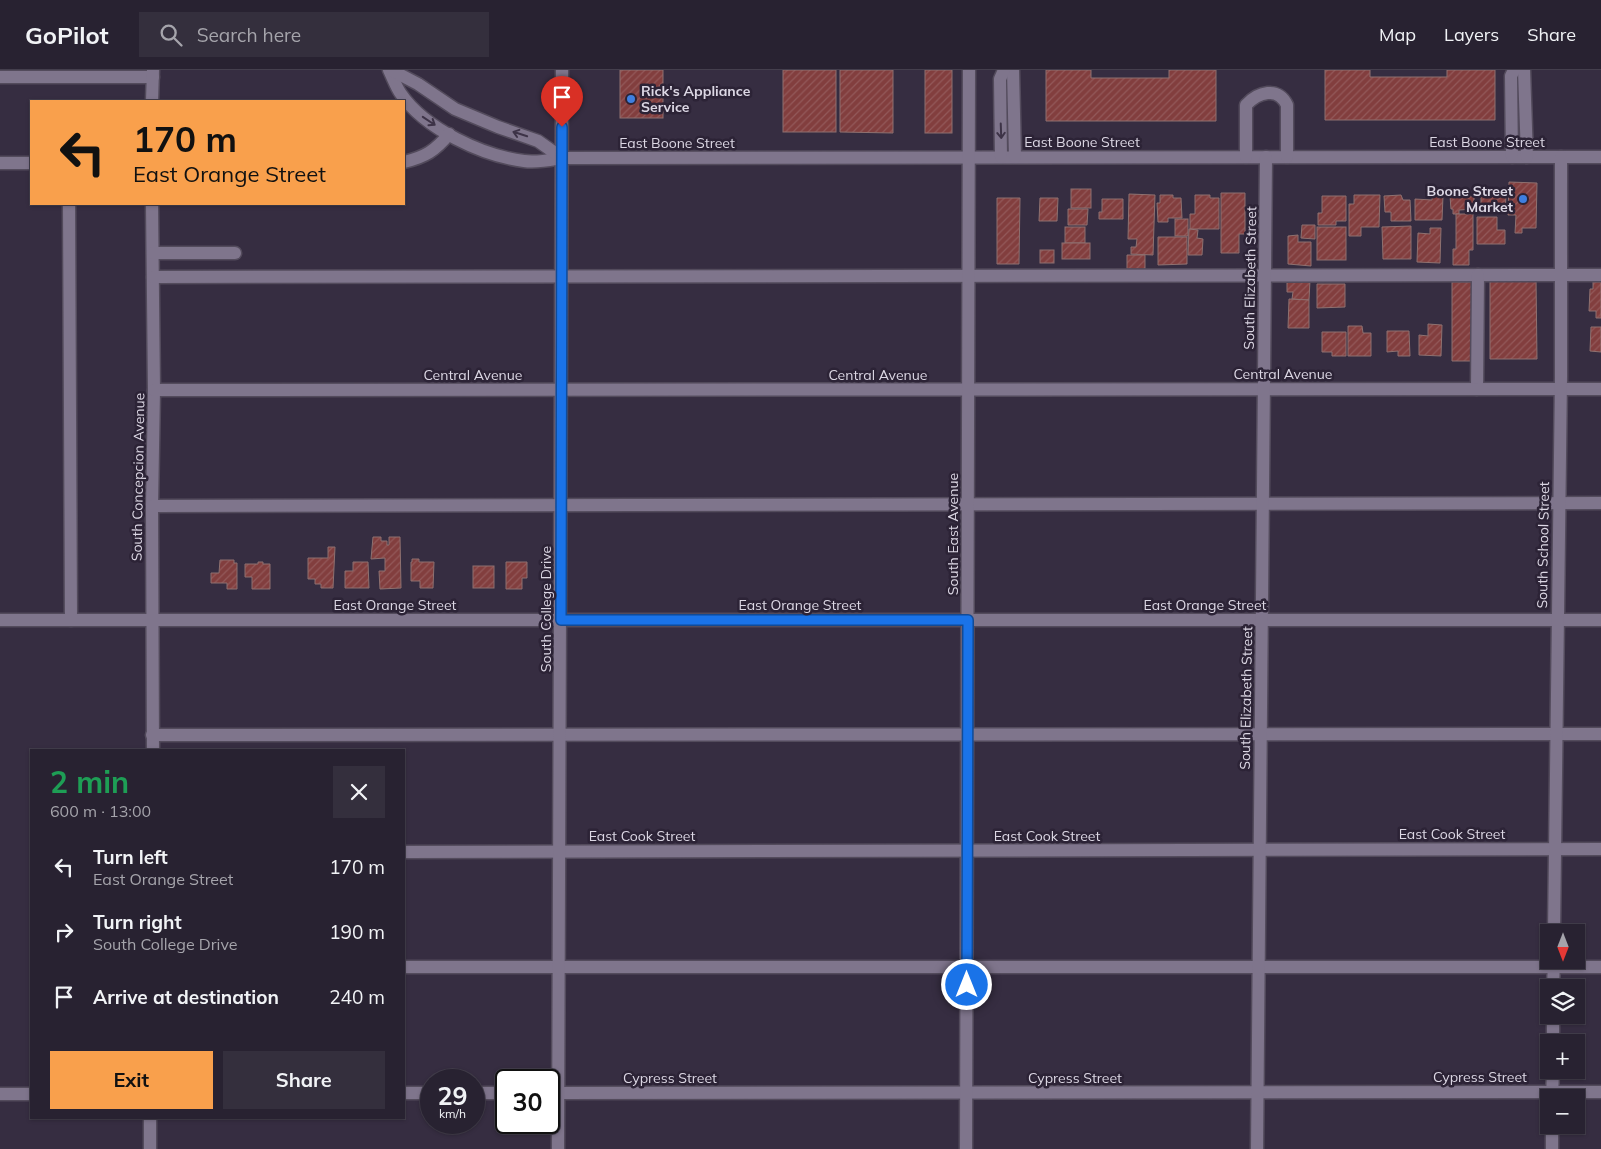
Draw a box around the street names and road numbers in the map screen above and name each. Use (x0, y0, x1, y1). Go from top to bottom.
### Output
street label: East Boone Street (1024, 133, 1140, 151)
street label: East Boone Street (1429, 133, 1545, 151)
street label: East Boone Street (619, 134, 735, 152)
street label: South Elizabeth Street (1240, 206, 1260, 350)
street label: Central Avenue (1234, 365, 1332, 383)
street label: Central Avenue (424, 366, 522, 384)
street label: Central Avenue (829, 366, 927, 384)
street label: South Concepcion Avenue (128, 393, 148, 561)
street label: South East Avenue (944, 473, 962, 595)
street label: South School Street (1533, 481, 1553, 609)
street label: South College Drive (537, 546, 555, 672)
street label: East Orange Street (334, 596, 456, 614)
street label: East Orange Street (739, 596, 861, 614)
street label: East Orange Street (1144, 596, 1266, 614)
street label: South Elizabeth Street (1236, 626, 1256, 770)
street label: East Cook Street (1399, 825, 1505, 843)
street label: East Cook Street (589, 827, 695, 845)
street label: East Cook Street (994, 827, 1100, 845)
street label: Cypress Street (1433, 1068, 1527, 1086)
street label: Cypress Street (623, 1069, 717, 1087)
street label: Cypress Street (1028, 1069, 1122, 1087)

